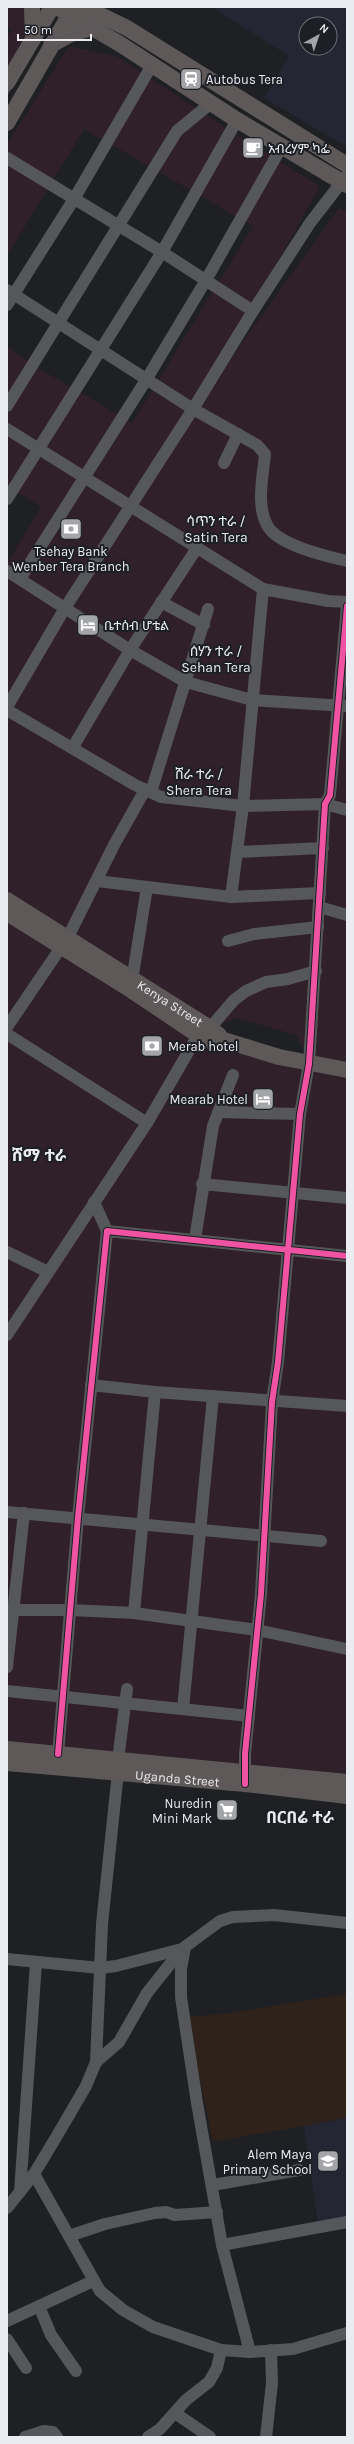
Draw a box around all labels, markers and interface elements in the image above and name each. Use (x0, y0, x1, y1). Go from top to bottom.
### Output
scale bar (18, 16, 91, 42)
north arrow (298, 16, 338, 56)
text: N (317, 21, 331, 36)
text: 50 m (24, 23, 52, 37)
station icon: Autobus Tera (178, 66, 204, 92)
place label: Autobus Tera (206, 72, 283, 87)
cafe icon: አብረሃም ካፌ (240, 135, 266, 161)
place label: አብረሃም ካፌ (268, 141, 331, 156)
district label: ሳጥን ተራ / Satin Tera (184, 513, 248, 546)
bank icon: Tsehay Bank Wenber Tera Branch (58, 516, 84, 542)
place label: Tsehay Bank Wenber Tera Branch (12, 544, 130, 574)
hotel icon: ቤተሰብ ሆቴል (75, 612, 101, 638)
place label: ቤተሰብ ሆቴል (104, 618, 169, 633)
district label: ሰሃን ተራ / Sehan Tera (181, 643, 251, 676)
district label: ሸራ ተራ / Shera Tera (166, 766, 232, 799)
street label: Kenya Street (135, 977, 206, 1029)
bank icon: Merab hotel (139, 1033, 165, 1059)
place label: Merab hotel (168, 1039, 239, 1054)
hotel icon: Mearab Hotel (250, 1086, 276, 1112)
place label: Mearab Hotel (170, 1092, 248, 1107)
district label: ሸማ ተራ (12, 1145, 67, 1165)
street label: Uganda Street (135, 1767, 220, 1789)
place label: Nuredin Mini Mark (152, 1796, 212, 1826)
supermarket icon: Nuredin Mini Mark (214, 1797, 240, 1823)
district label: በርበሬ ተራ (266, 1807, 335, 1827)
place label: Alem Maya Primary School (223, 2147, 312, 2177)
school or university icon: Alem Maya Primary School (315, 2148, 341, 2174)

